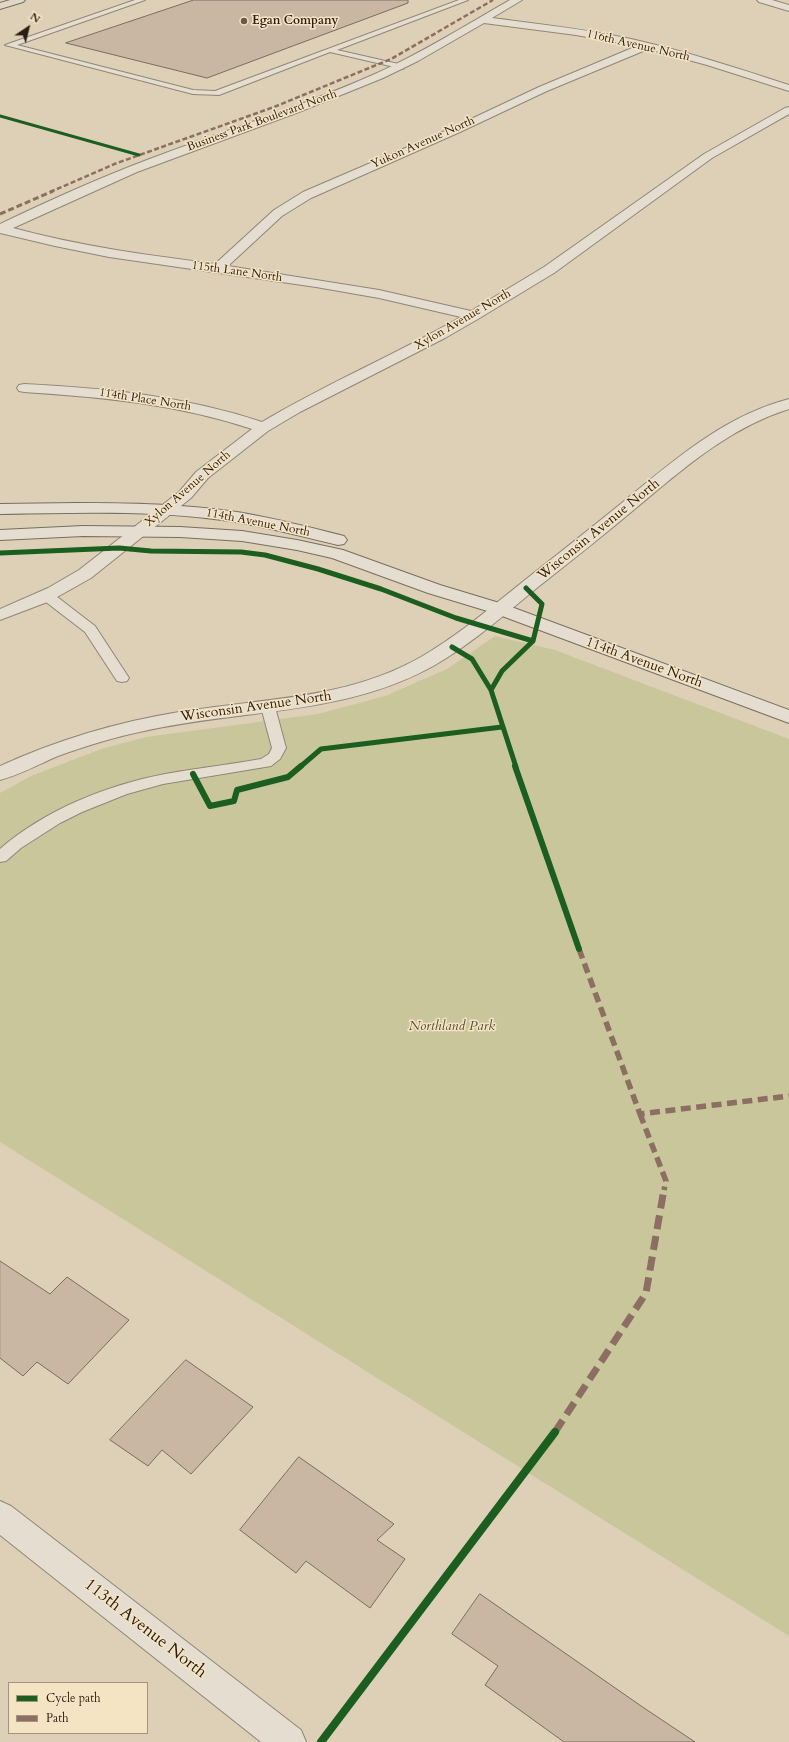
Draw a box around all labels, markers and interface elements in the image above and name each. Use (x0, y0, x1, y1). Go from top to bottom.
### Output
north arrow (8, 8, 48, 48)
text: N (27, 9, 43, 27)
place label: Egan Company (252, 14, 338, 28)
marker: Egan Company (239, 16, 249, 26)
street label: 116th Avenue North (585, 27, 691, 65)
street label: Business Park Boulevard North (185, 87, 339, 155)
street label: Yukon Avenue North (369, 114, 477, 172)
street label: 115th Lane North (191, 259, 283, 285)
street label: Xylon Avenue North (412, 287, 514, 353)
street label: 114th Place North (98, 386, 192, 414)
street label: Xylon Avenue North (142, 448, 234, 530)
street label: Wisconsin Avenue North (535, 476, 663, 584)
street label: 114th Avenue North (205, 506, 311, 540)
street label: 114th Avenue North (583, 634, 705, 692)
street label: Wisconsin Avenue North (179, 688, 333, 726)
park label: Northland Park (409, 1019, 495, 1035)
street label: 113th Avenue North (80, 1575, 210, 1683)
legend (8, 1682, 148, 1734)
text: Cycle path (46, 1690, 101, 1706)
text: Path (46, 1710, 69, 1726)

